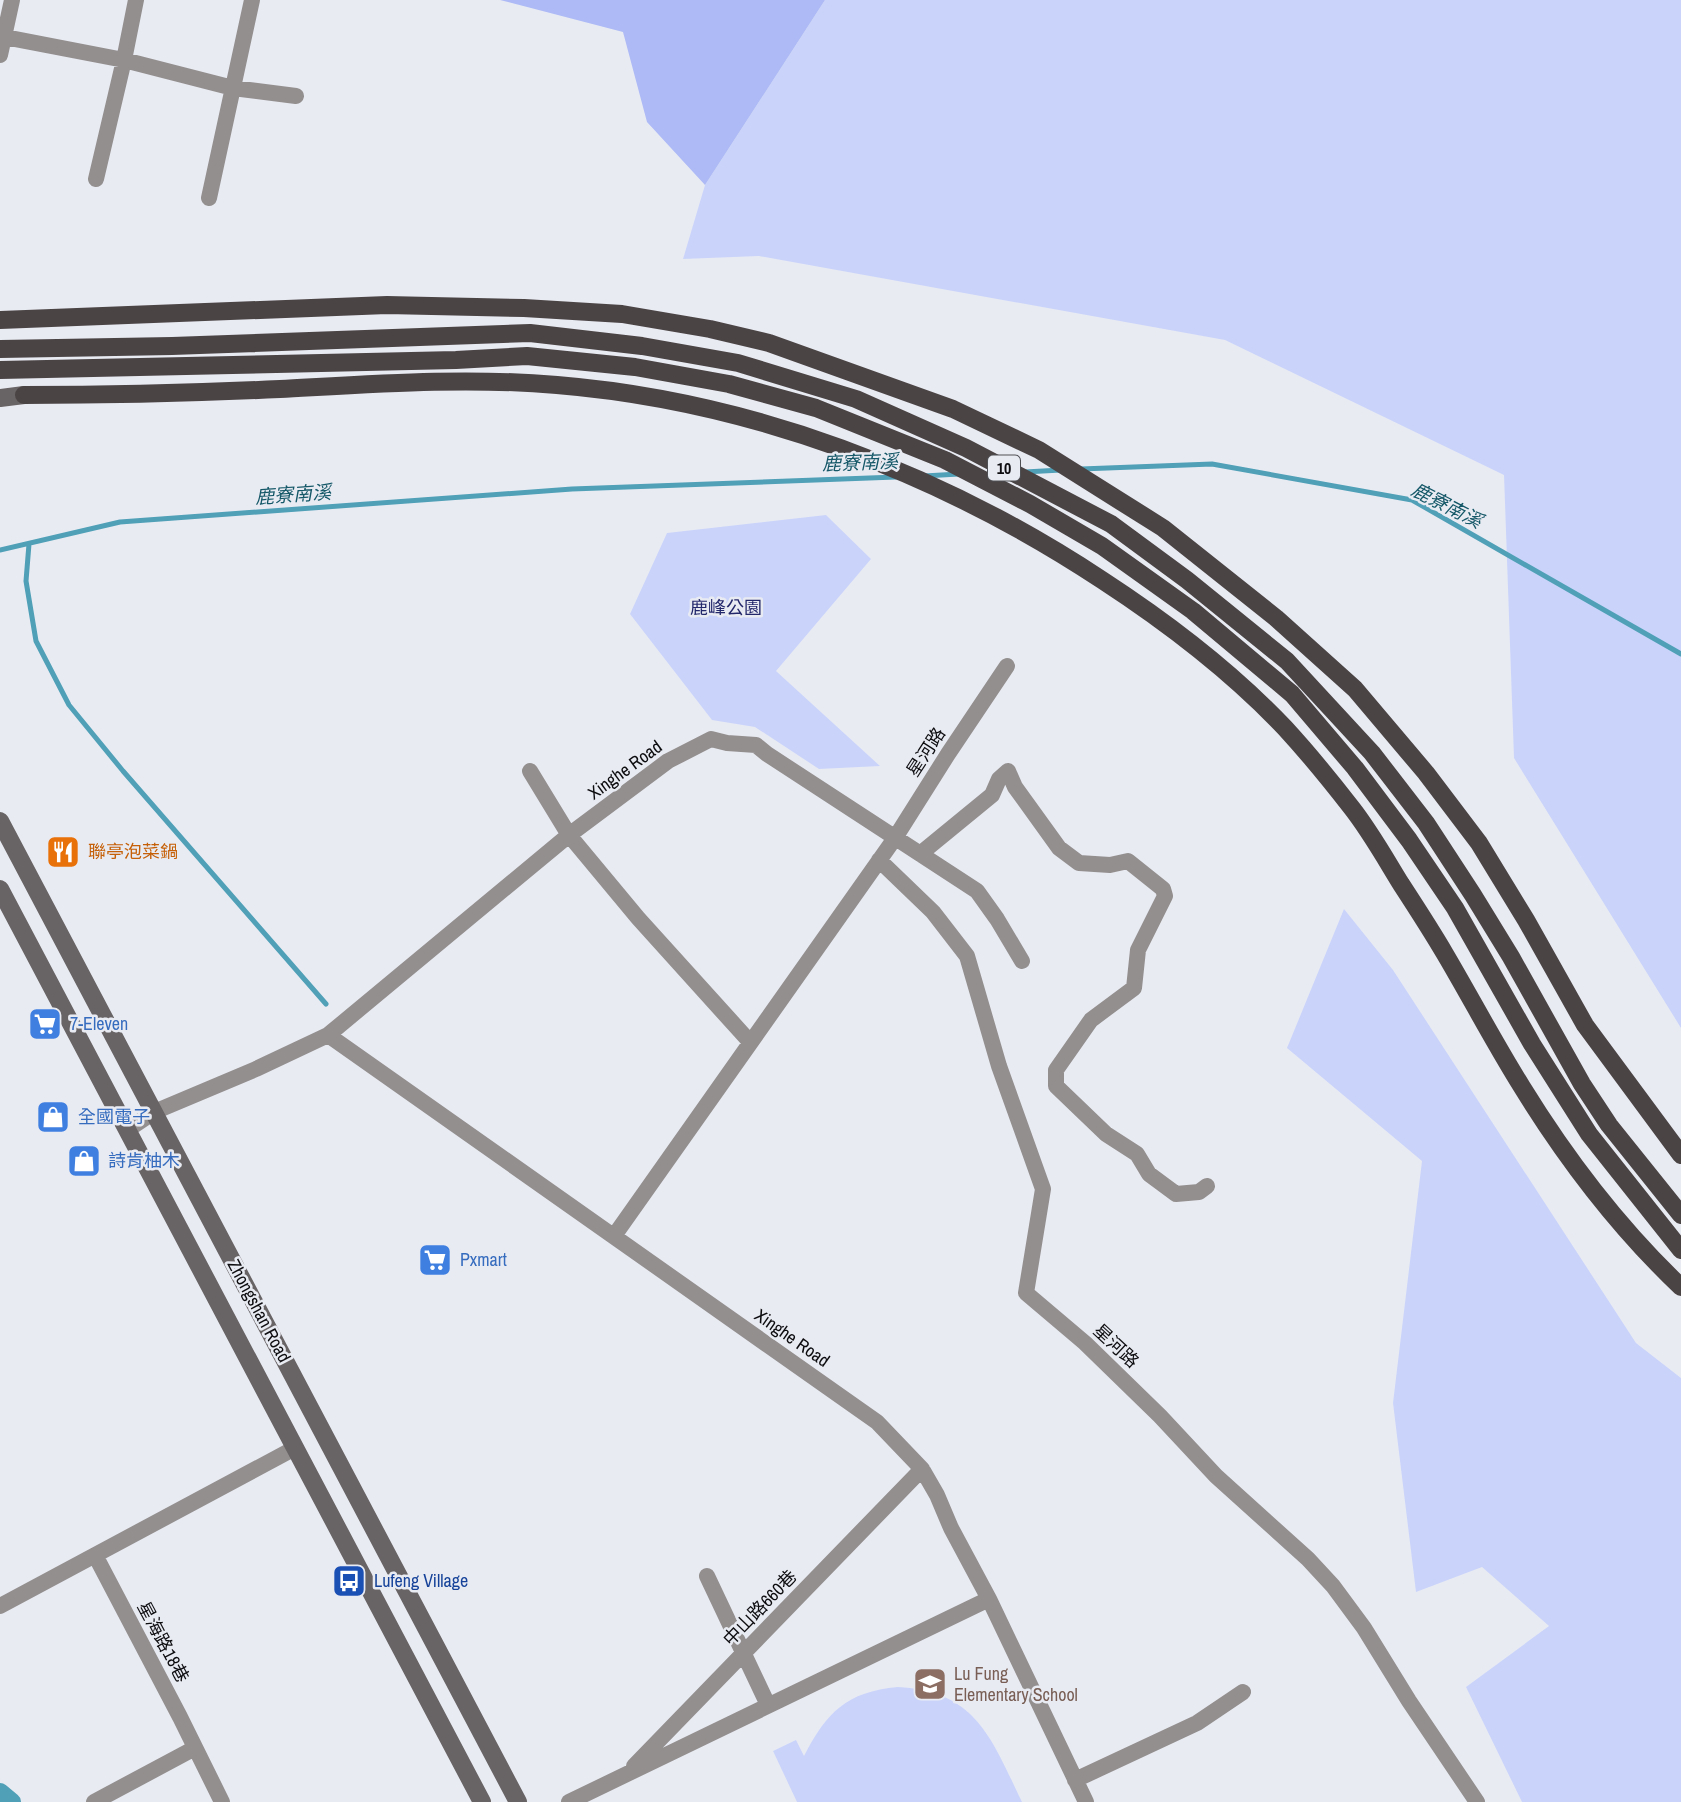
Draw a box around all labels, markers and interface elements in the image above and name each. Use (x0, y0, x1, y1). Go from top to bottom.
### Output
water label: 鹿寮南溪 (822, 448, 901, 476)
road number: 10 (988, 456, 1020, 481)
water label: 鹿寮南溪 (1407, 476, 1489, 535)
water label: 鹿寮南溪 (254, 478, 335, 510)
park label: 鹿峰公園 (690, 595, 762, 620)
street label: 星河路 (900, 722, 951, 781)
street label: Xinghe Road (583, 734, 667, 805)
restaurant icon: 聯亭泡菜鍋 (44, 833, 82, 871)
place label: 聯亭泡菜鍋 (88, 839, 178, 864)
supermarket icon: 7-Eleven (26, 1005, 64, 1043)
place label: 7-Eleven (70, 1011, 128, 1036)
shop icon: 全國電子 (34, 1098, 72, 1136)
place label: 全國電子 (78, 1104, 150, 1129)
shop icon: 詩肯柚木 (65, 1142, 103, 1180)
place label: 詩肯柚木 (108, 1148, 180, 1173)
supermarket icon: Pxmart (416, 1241, 454, 1279)
place label: Pxmart (460, 1247, 507, 1272)
street label: Zhongshan Road (222, 1255, 297, 1367)
street label: Xinghe Road (750, 1303, 835, 1373)
street label: 星河路 (1088, 1318, 1145, 1373)
bus stop icon: Lufeng Village (330, 1562, 368, 1600)
street label: 中山路660巷 (717, 1564, 802, 1651)
place label: Lufeng Village (374, 1568, 468, 1593)
street label: 星海路18巷 (132, 1597, 195, 1687)
place label: Lu Fung Elementary School (954, 1661, 1078, 1707)
school or university icon: Lu Fung Elementary School (911, 1665, 949, 1703)

